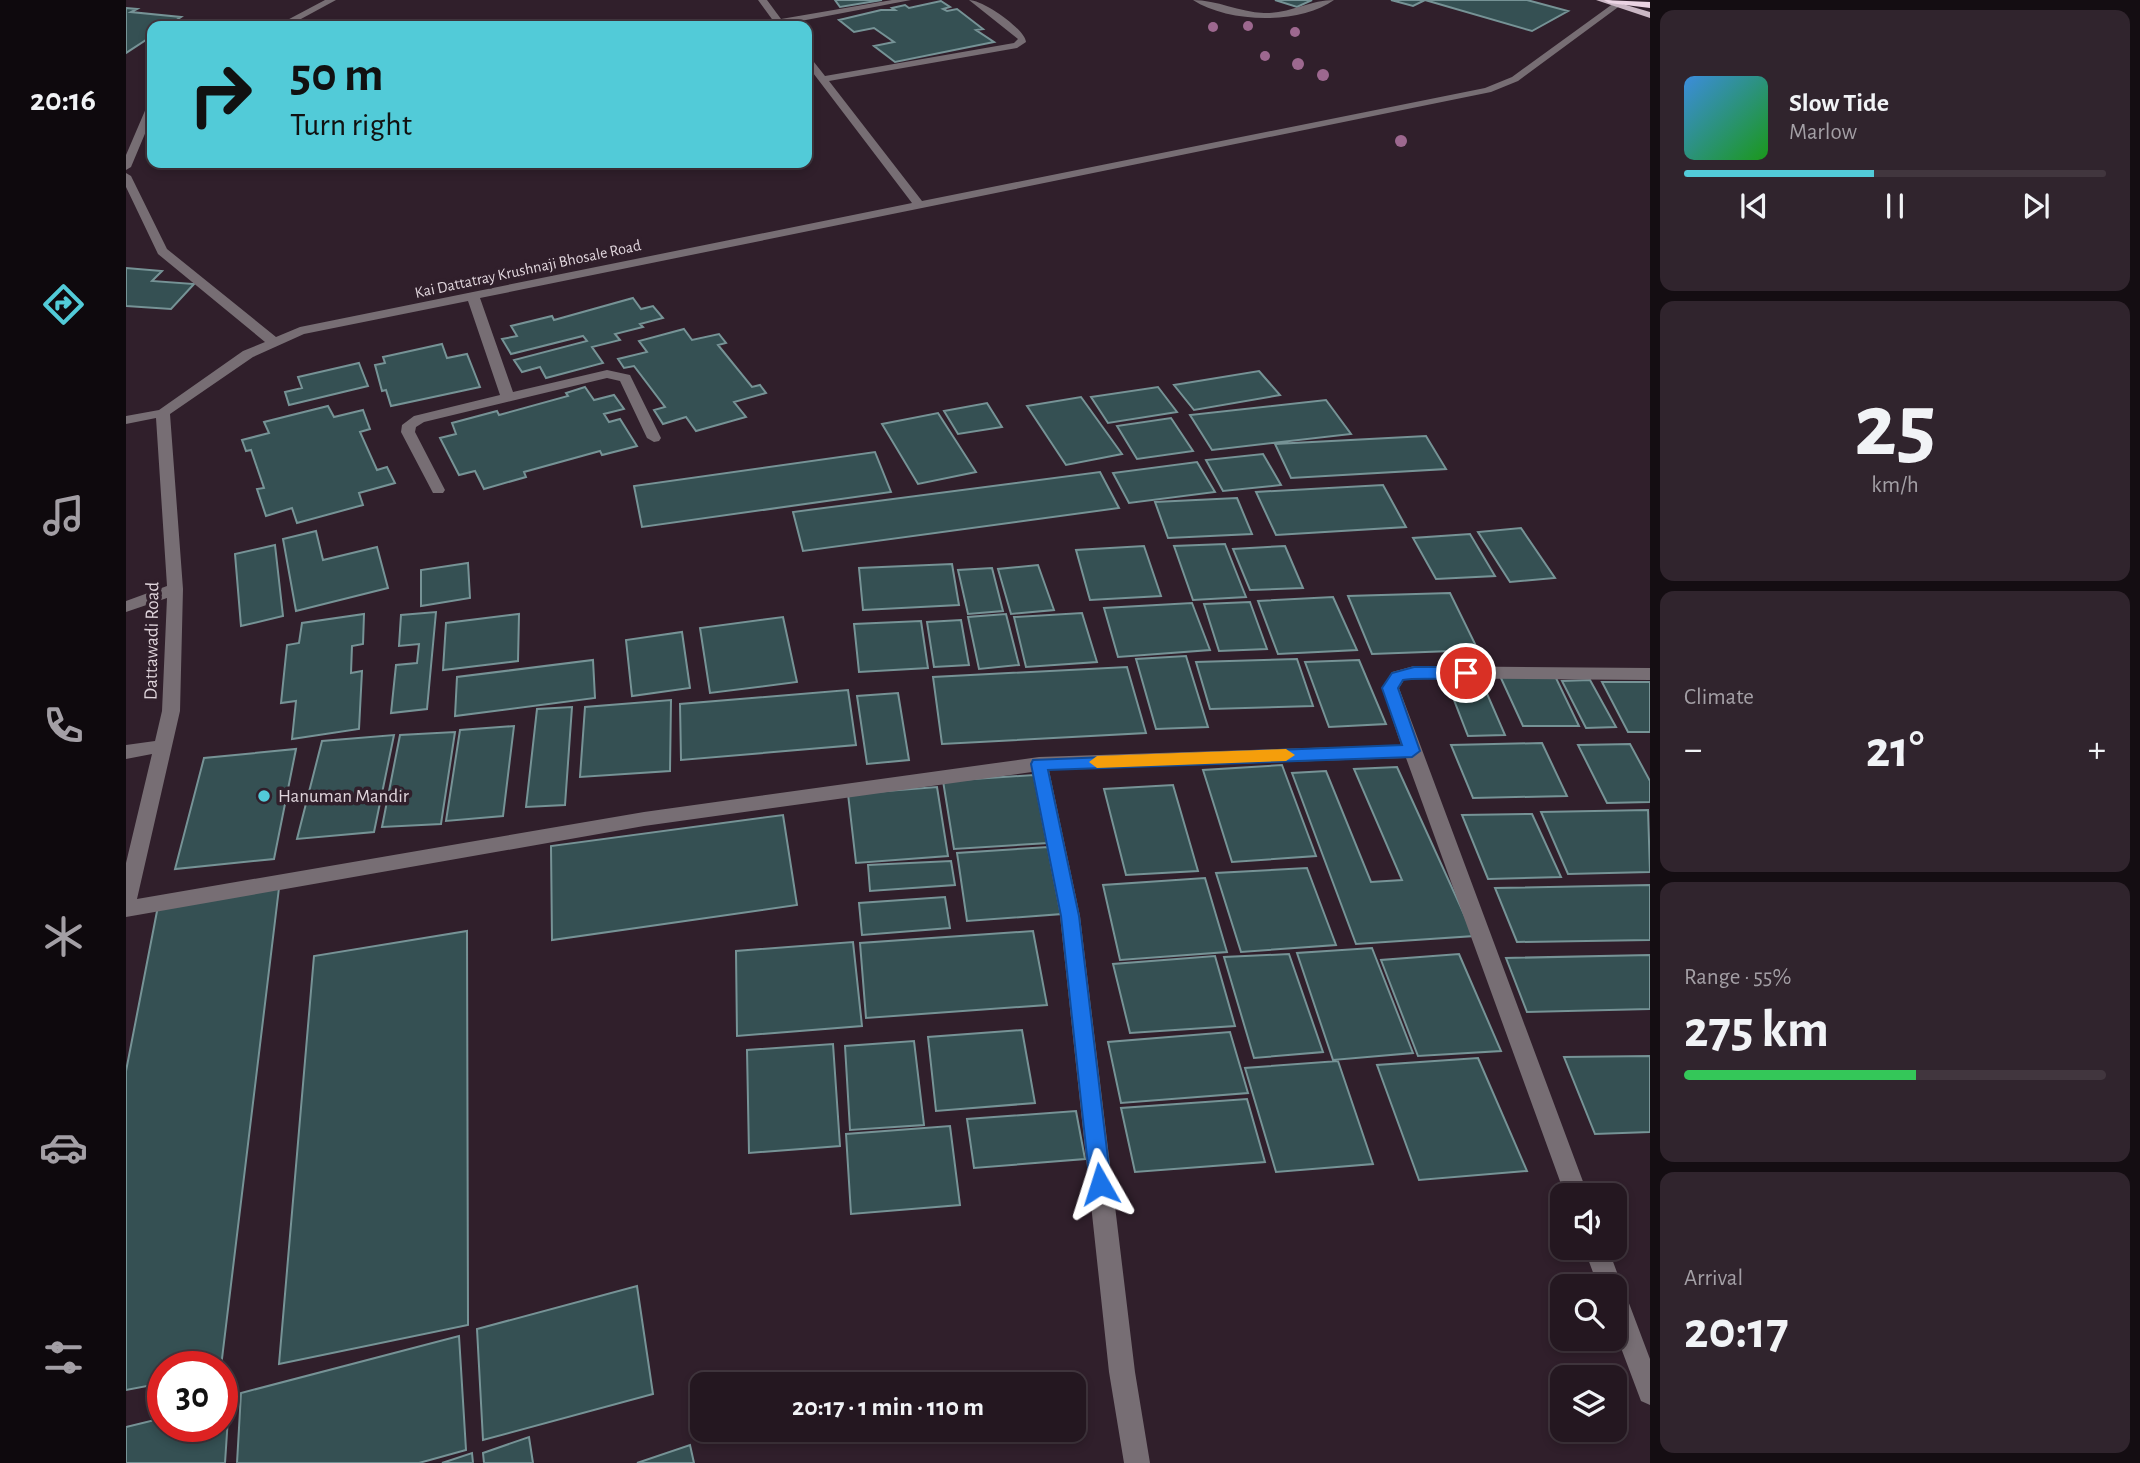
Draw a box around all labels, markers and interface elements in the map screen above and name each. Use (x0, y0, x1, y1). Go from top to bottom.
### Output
icon: right (175, 49, 266, 140)
text: 50 m (290, 51, 384, 100)
text: 20:16 (30, 84, 96, 116)
text: Slow Tide (1789, 90, 1889, 116)
text: Turn right (290, 109, 412, 141)
text: Marlow (1789, 121, 1857, 144)
icon: previous (1735, 187, 1773, 225)
icon: pause (1876, 187, 1914, 225)
icon: next (2017, 187, 2055, 225)
street label: Kai Dattatray Krushnaji Bhosale Road (413, 237, 643, 302)
icon: directions (39, 280, 88, 329)
text: 25 (1854, 381, 1936, 472)
text: km/h (1871, 474, 1919, 497)
icon: music (39, 491, 88, 540)
street label: Dattawadi Road (141, 582, 163, 700)
pin (1436, 643, 1496, 703)
icon: arrive (1447, 654, 1485, 692)
text: Climate (1684, 686, 1754, 709)
icon: phone (39, 701, 88, 750)
text: 21° (1866, 724, 1924, 776)
text: − (1684, 731, 1702, 769)
text: + (2088, 731, 2106, 769)
place label: Hanuman Mandir (278, 787, 409, 806)
marker: Hanuman Mandir (256, 788, 272, 804)
icon: climate (39, 912, 88, 961)
text: Range · 55% (1684, 966, 1791, 989)
text: 275 km (1684, 1004, 1829, 1056)
icon: car (39, 1123, 88, 1172)
position arrow (1063, 1147, 1137, 1221)
map controls (1550, 1183, 1627, 1442)
button: sound (1550, 1183, 1627, 1260)
text: Arrival (1684, 1267, 1743, 1290)
button: search (1550, 1274, 1627, 1351)
text: 20:17 (1684, 1305, 1789, 1357)
icon: filters (39, 1333, 88, 1382)
speed limit sign: 30 (147, 1351, 238, 1442)
button: layers (1550, 1365, 1627, 1442)
text: 20:17 · 1 min · 110 m (792, 1394, 984, 1420)

